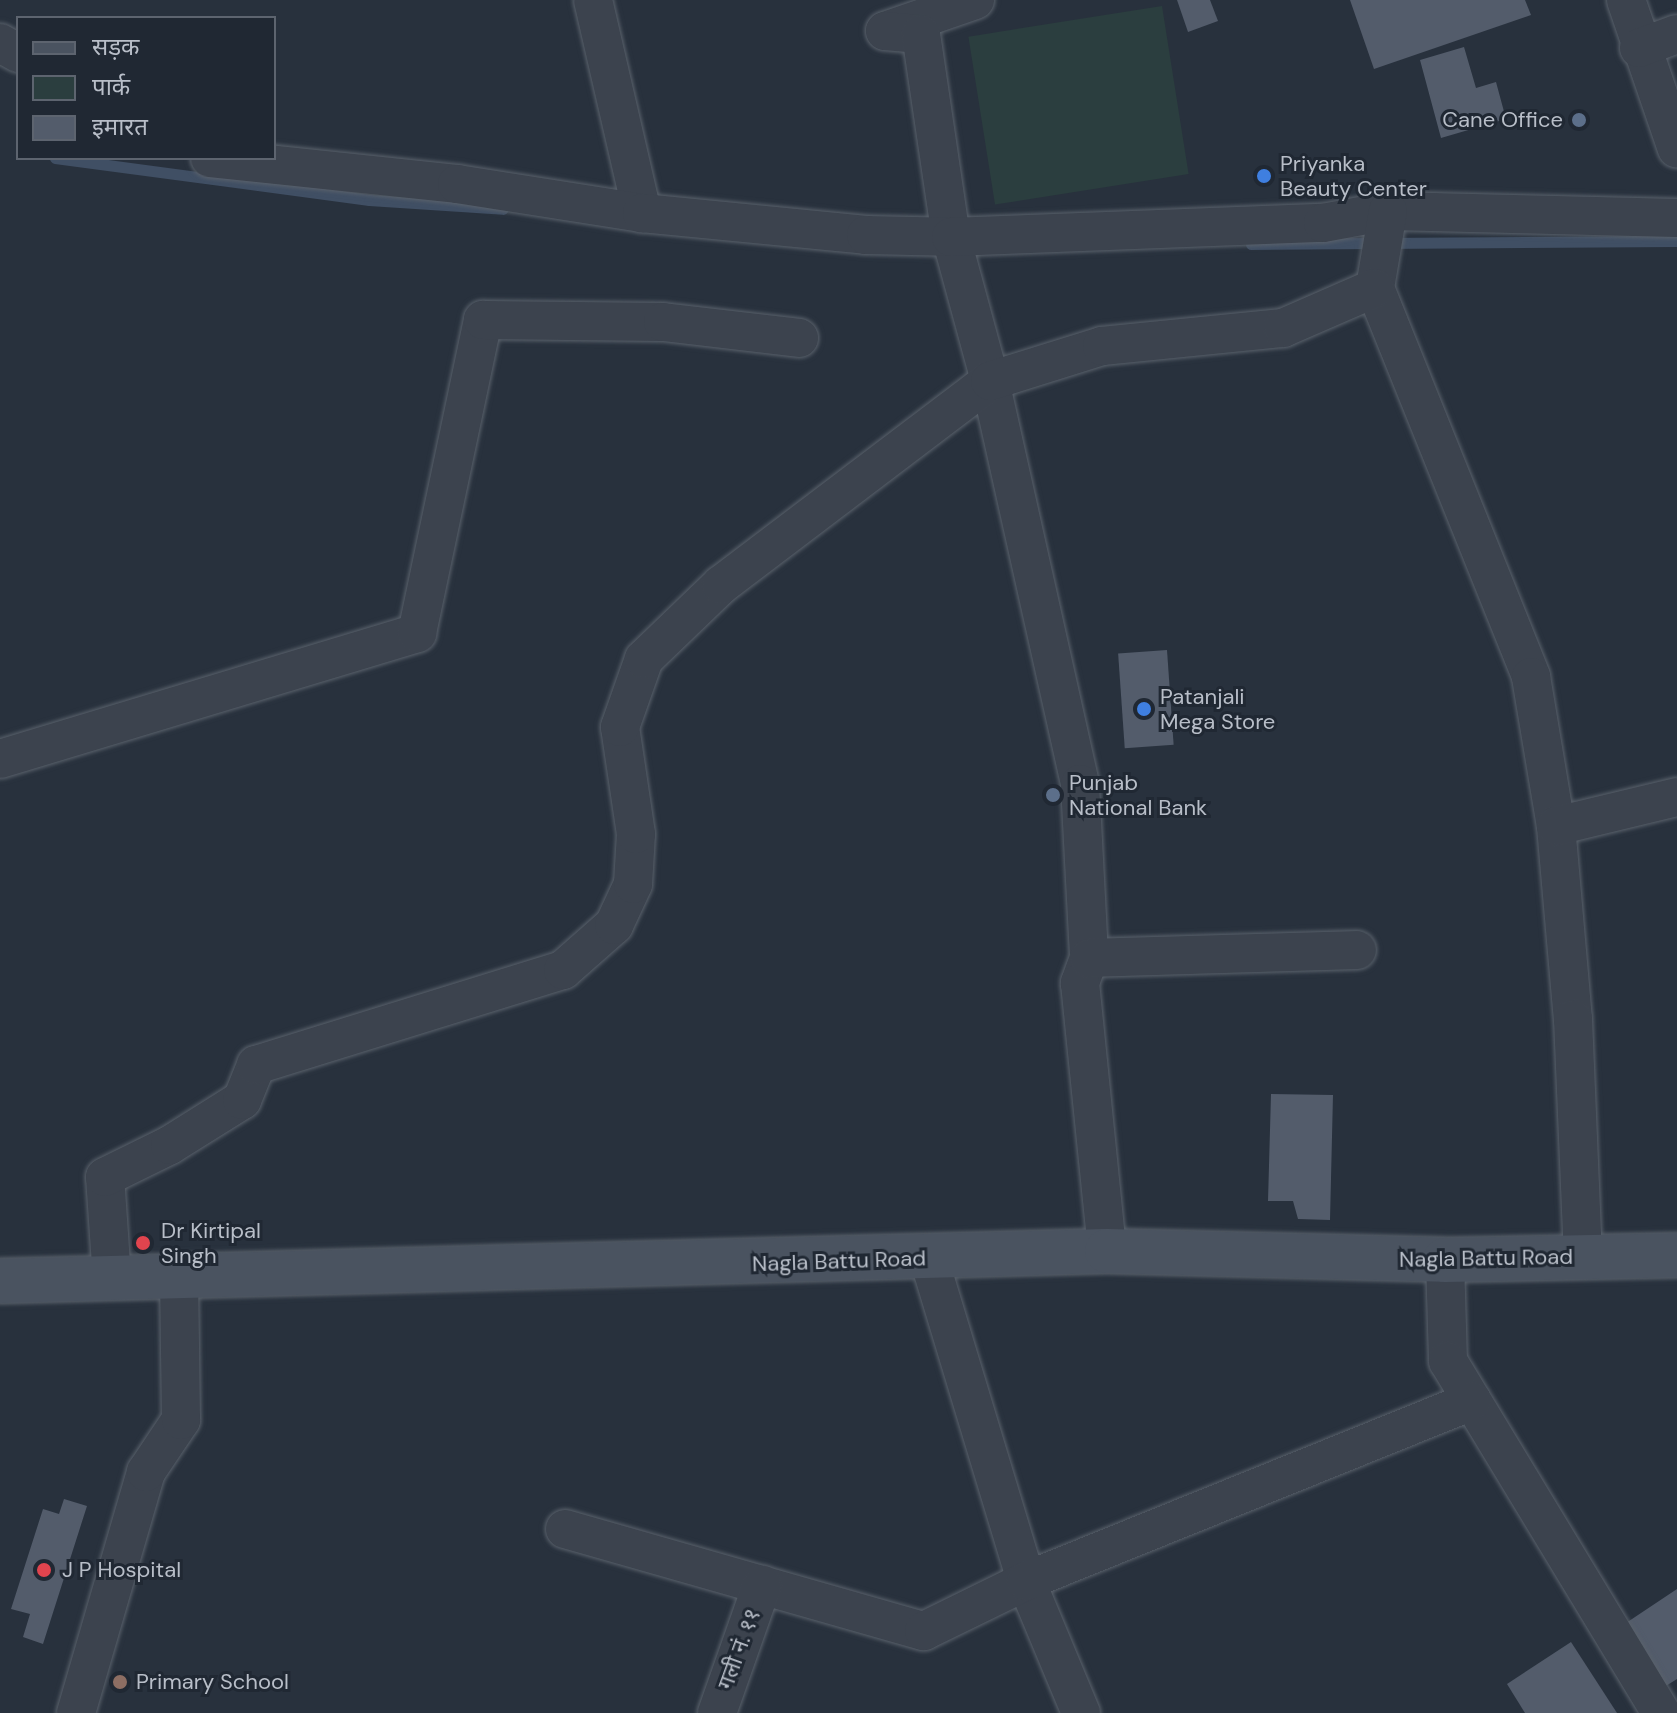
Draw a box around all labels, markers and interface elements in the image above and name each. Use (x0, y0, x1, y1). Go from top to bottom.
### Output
legend (16, 16, 276, 160)
text: सड़क (92, 31, 140, 62)
text: पार्क (92, 71, 130, 102)
place label: Cane Office (1442, 107, 1563, 133)
text: इमारत (92, 111, 148, 142)
marker: Cane Office (1570, 111, 1588, 129)
place label: Priyanka Beauty Center (1280, 150, 1427, 202)
marker: Priyanka Beauty Center (1255, 167, 1273, 185)
place label: Patanjali Mega Store (1160, 683, 1275, 734)
marker: Patanjali Mega Store (1135, 700, 1153, 718)
place label: Punjab National Bank (1069, 769, 1207, 820)
marker: Punjab National Bank (1044, 786, 1062, 804)
place label: Dr Kirtipal Singh (161, 1217, 261, 1268)
marker: Dr Kirtipal Singh (132, 1232, 154, 1254)
street label: Nagla Battu Road (1399, 1243, 1573, 1273)
street label: Nagla Battu Road (752, 1245, 926, 1277)
place label: J P Hospital (62, 1557, 181, 1583)
marker: J P Hospital (33, 1559, 55, 1581)
street label: गली नं. ११ (712, 1605, 766, 1693)
place label: Primary School (136, 1669, 289, 1695)
marker: Primary School (111, 1673, 129, 1691)

